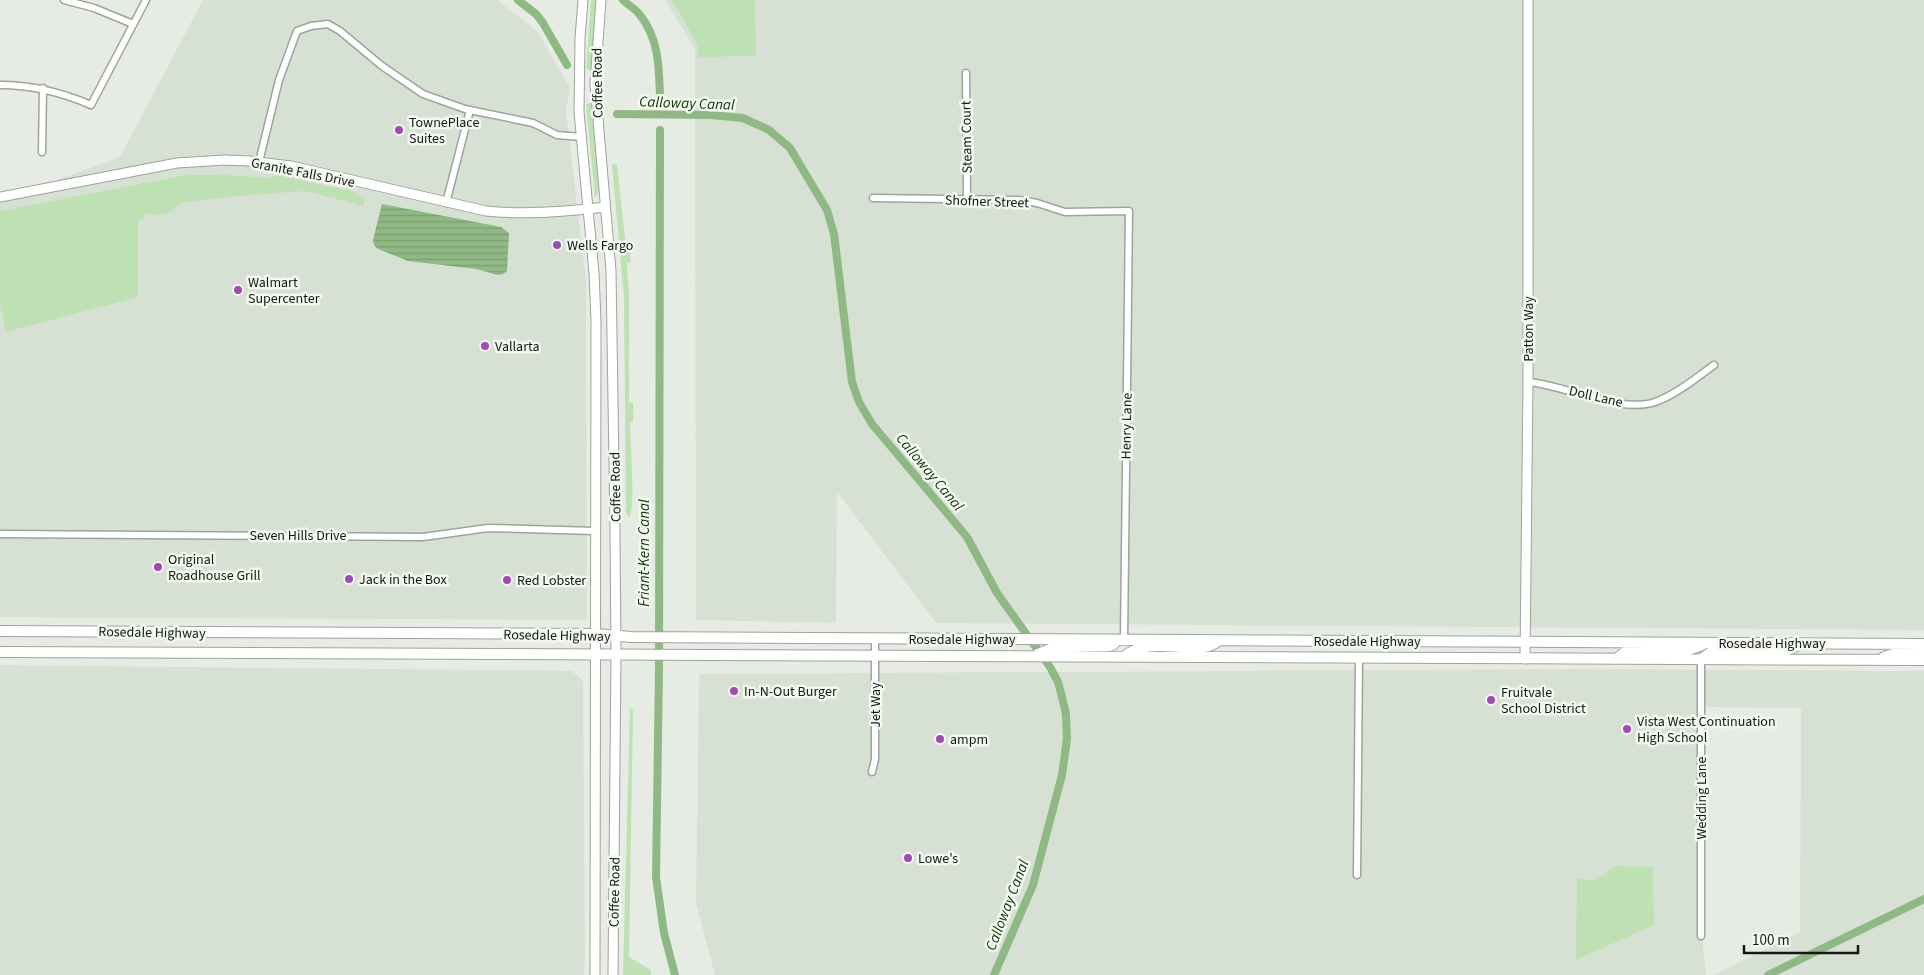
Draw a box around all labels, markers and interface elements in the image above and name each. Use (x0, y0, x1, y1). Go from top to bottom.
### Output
street label: Coffee Road (587, 48, 609, 118)
water label: Calloway Canal (639, 91, 735, 116)
street label: Steam Court (956, 100, 978, 173)
place label: TownePlace Suites (409, 113, 479, 149)
marker: TownePlace Suites (393, 124, 405, 136)
street label: Granite Falls Drive (249, 153, 356, 193)
street label: Shofner Street (945, 191, 1030, 213)
place label: Wells Fargo (567, 236, 633, 256)
marker: Wells Fargo (551, 239, 563, 251)
place label: Walmart Supercenter (248, 273, 320, 309)
marker: Walmart Supercenter (232, 284, 244, 296)
street label: Patton Way (1519, 296, 1539, 362)
place label: Vallarta (495, 337, 540, 357)
marker: Vallarta (479, 340, 491, 352)
street label: Doll Lane (1567, 381, 1625, 413)
street label: Henry Lane (1116, 392, 1138, 460)
water label: Calloway Canal (891, 429, 969, 516)
street label: Coffee Road (605, 452, 627, 522)
water label: Friant-Kern Canal (634, 499, 655, 607)
street label: Seven Hills Drive (249, 526, 347, 546)
place label: Original Roadhouse Grill (168, 550, 261, 586)
marker: Original Roadhouse Grill (152, 561, 164, 573)
place label: Jack in the Box (359, 570, 447, 590)
place label: Red Lobster (517, 571, 586, 591)
marker: Jack in the Box (343, 573, 355, 585)
marker: Red Lobster (501, 574, 513, 586)
street label: Rosedale Highway (98, 622, 206, 644)
street label: Rosedale Highway (503, 625, 611, 647)
street label: Rosedale Highway (908, 630, 1016, 650)
street label: Rosedale Highway (1313, 632, 1421, 652)
street label: Rosedale Highway (1718, 634, 1826, 654)
place label: In-N-Out Burger (744, 682, 837, 702)
street label: Jet Way (866, 682, 886, 728)
place label: Fruitvale School District (1501, 683, 1586, 719)
marker: In-N-Out Burger (728, 685, 740, 697)
marker: Fruitvale School District (1485, 694, 1497, 706)
place label: Vista West Continuation High School (1637, 712, 1776, 748)
marker: Vista West Continuation High School (1621, 723, 1633, 735)
place label: ampm (950, 730, 988, 750)
marker: ampm (934, 733, 946, 745)
street label: Wedding Lane (1692, 756, 1712, 839)
place label: Lowe's (918, 849, 958, 869)
marker: Lowe's (902, 852, 914, 864)
street label: Coffee Road (604, 857, 626, 927)
water label: Calloway Canal (981, 857, 1034, 954)
scale bar (1744, 922, 1858, 954)
text: 100 m (1752, 930, 1790, 951)

